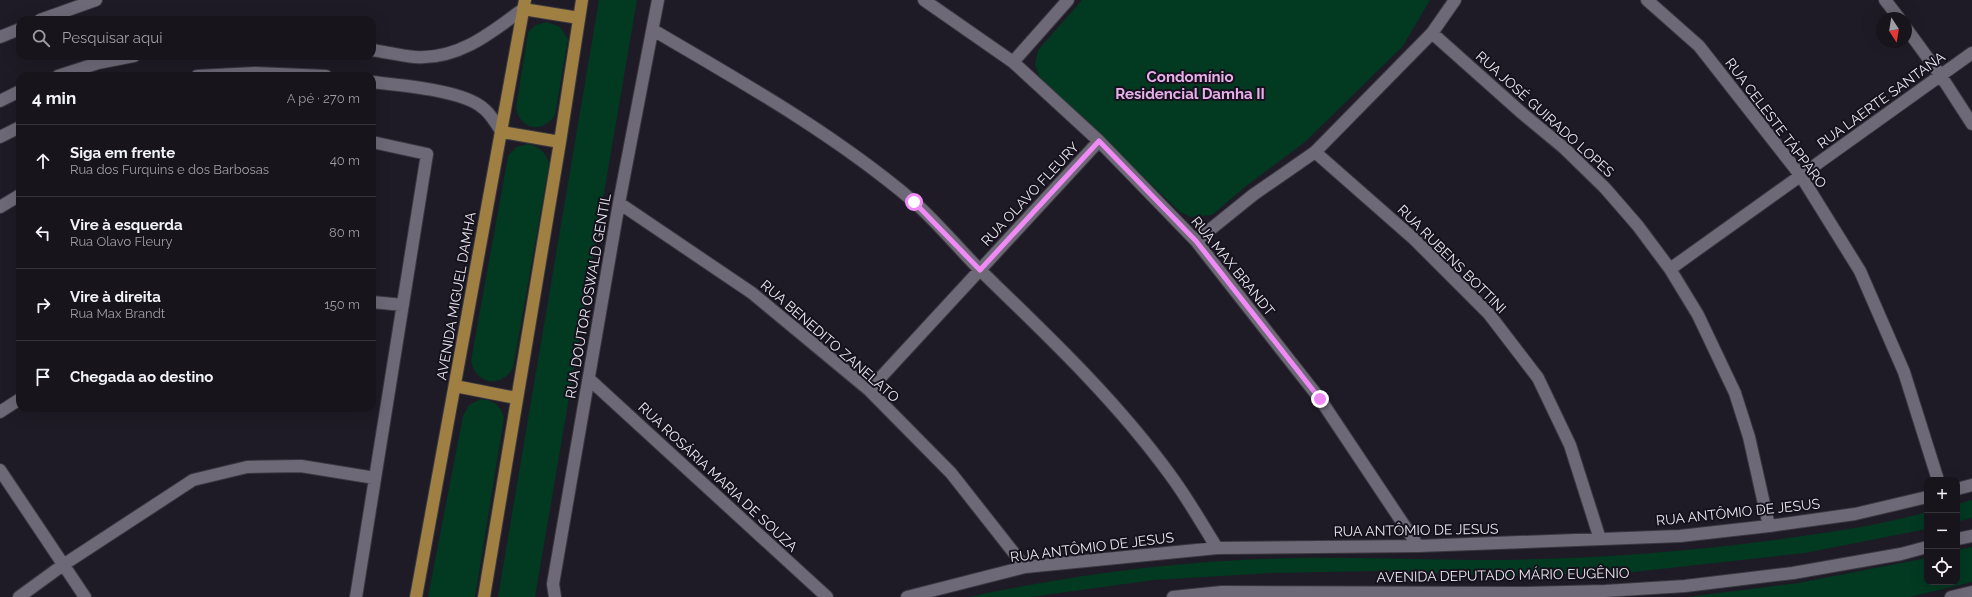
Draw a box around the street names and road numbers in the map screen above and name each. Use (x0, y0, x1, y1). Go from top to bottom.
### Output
street label: RUA JOSÉ GUIRADO LOPES (1473, 47, 1618, 181)
street label: RUA LAERTE SANTANA (1814, 48, 1948, 152)
street label: RUA CELESTE TÁPPARO (1722, 54, 1831, 191)
street label: RUA OLAVO FLEURY (978, 139, 1082, 249)
street label: RUA DOUTOR OSWALD GENTIL (562, 192, 614, 400)
street label: RUA RUBENS BOTTINI (1394, 201, 1510, 317)
street label: AVENIDA MIGUEL DAMHA (433, 210, 479, 381)
street label: RUA MAX BRANDT (1188, 213, 1278, 319)
street label: RUA BENEDITO ZANELATO (758, 277, 902, 405)
street label: RUA ROSÁRIA MARIA DE SOUZA (635, 398, 802, 555)
street label: RUA ANTÔMIO DE JESUS (1655, 494, 1821, 529)
street label: RUA ANTÔMIO DE JESUS (1333, 520, 1499, 539)
street label: RUA ANTÔMIO DE JESUS (1009, 528, 1175, 565)
street label: AVENIDA DEPUTADO MÁRIO EUGÊNIO (1376, 564, 1630, 585)

